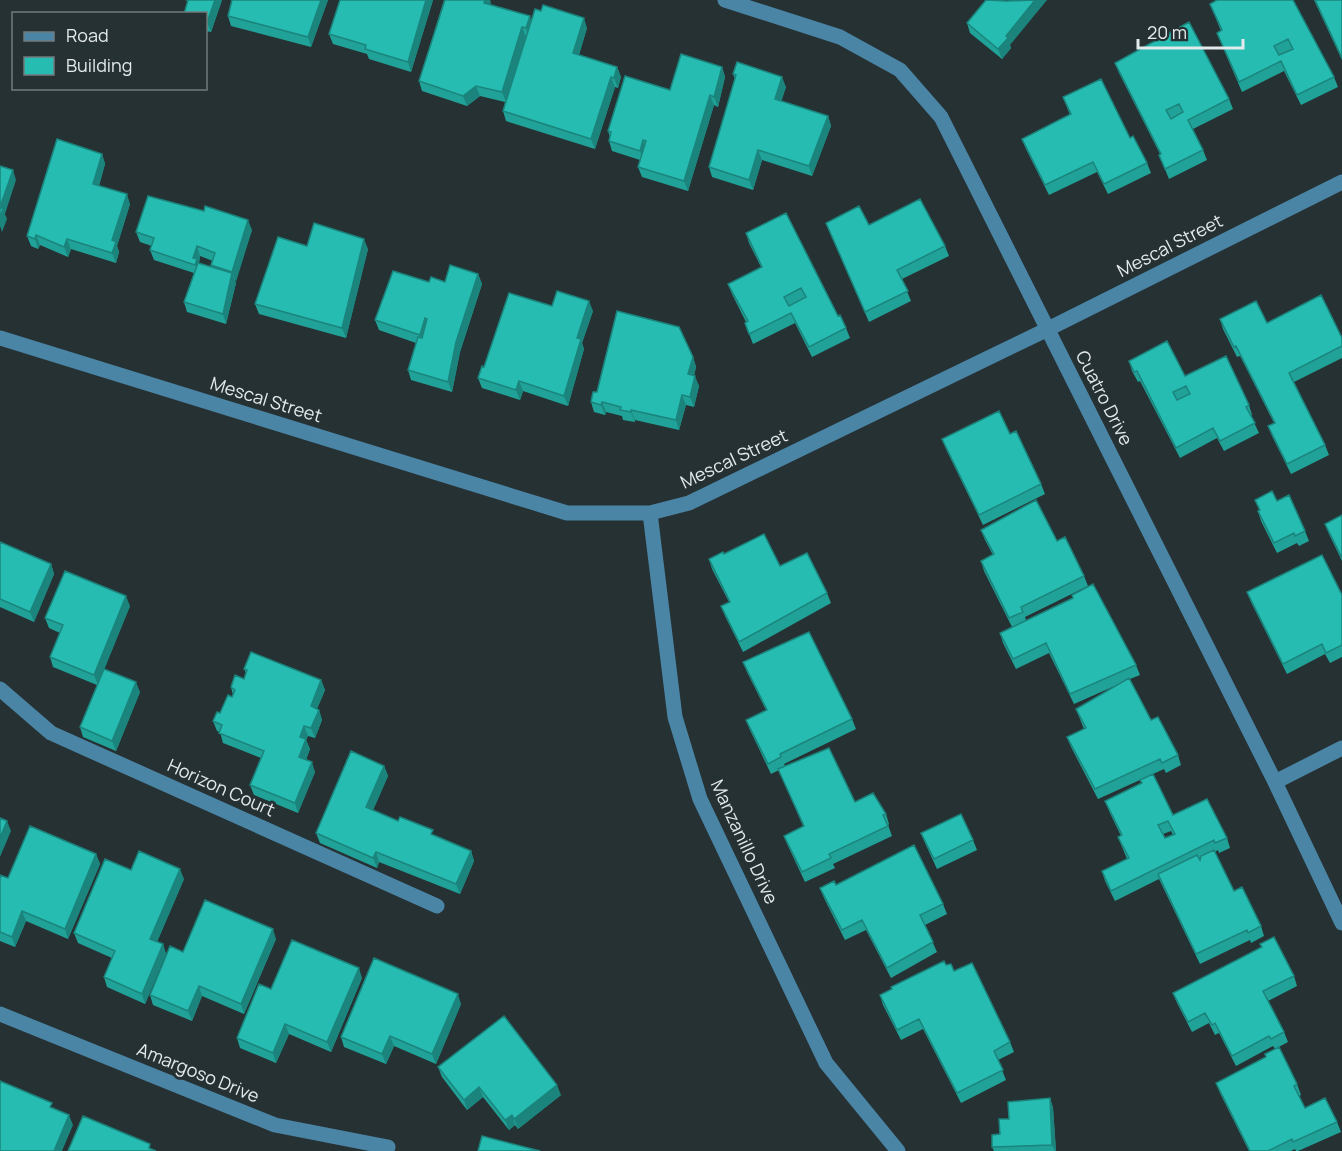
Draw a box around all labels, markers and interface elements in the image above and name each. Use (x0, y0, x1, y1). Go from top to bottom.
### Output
legend (12, 12, 207, 90)
scale bar (1138, 12, 1243, 50)
text: 20 m (1147, 20, 1187, 44)
text: Road (66, 23, 109, 47)
text: Building (66, 53, 132, 77)
street label: Mescal Street (1113, 208, 1227, 282)
street label: Cuatro Drive (1071, 346, 1139, 449)
street label: Mescal Street (207, 371, 325, 427)
street label: Mescal Street (676, 423, 791, 493)
street label: Horizon Court (164, 753, 279, 822)
street label: Manzanillo Drive (706, 776, 784, 908)
street label: Amargoso Drive (134, 1037, 263, 1108)

